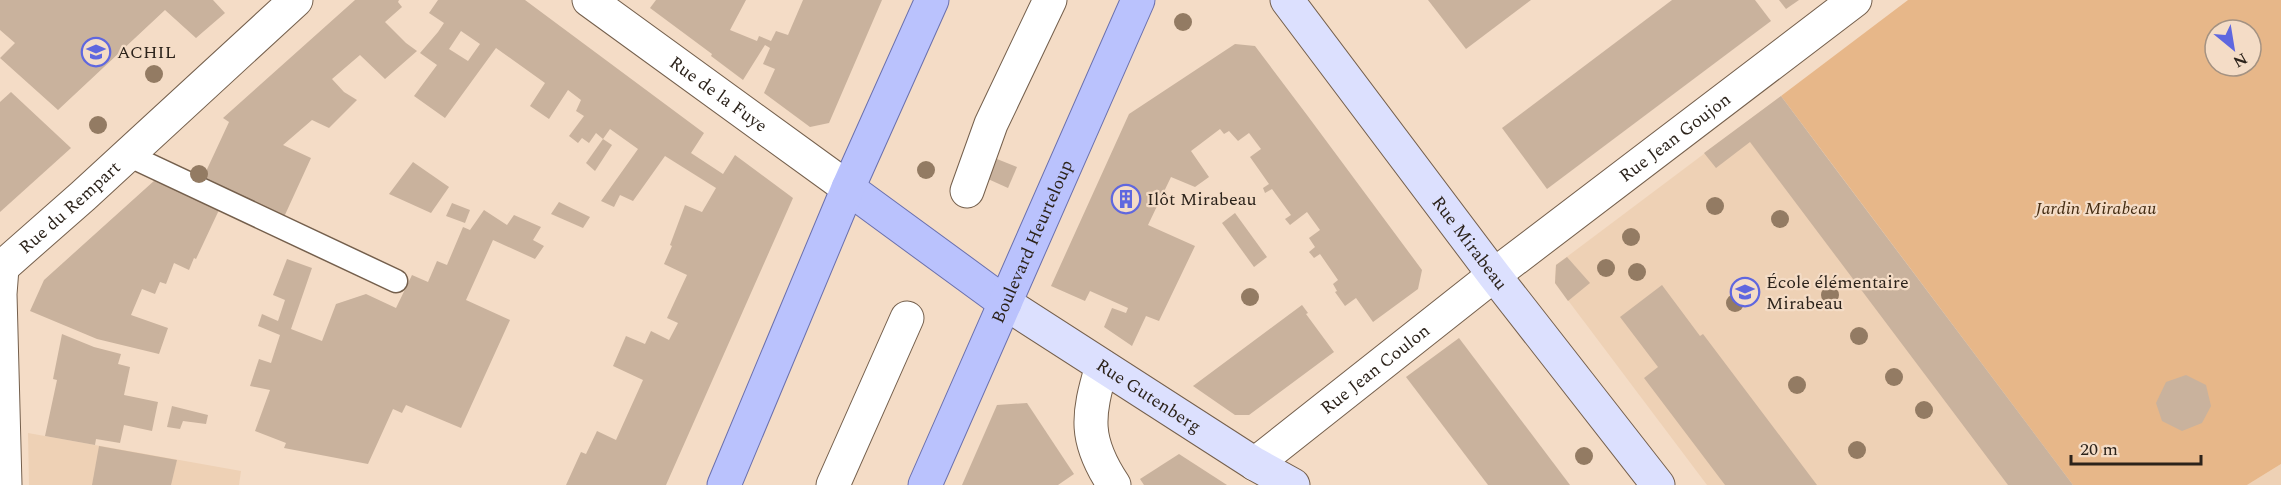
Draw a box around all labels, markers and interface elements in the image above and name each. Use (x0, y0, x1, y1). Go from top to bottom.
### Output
north arrow (2203, 18, 2263, 78)
school or university icon: ACHIL (80, 36, 112, 68)
place label: ACHIL (117, 39, 176, 66)
text: N (2228, 46, 2252, 74)
street label: Rue de la Fuye (664, 50, 773, 139)
street label: Rue Jean Goujon (1614, 86, 1737, 189)
street label: Rue du Rempart (13, 155, 127, 261)
street label: Boulevard Heurteloup (985, 156, 1080, 328)
building icon: Ilôt Mirabeau (1110, 183, 1142, 215)
place label: Ilôt Mirabeau (1147, 186, 1257, 213)
street label: Rue Mirabeau (1425, 190, 1514, 296)
park label: Jardin Mirabeau (2034, 195, 2157, 222)
place label: École élémentaire Mirabeau (1766, 269, 1909, 317)
school or university icon: École élémentaire Mirabeau (1729, 276, 1761, 308)
street label: Rue Jean Coulon (1315, 318, 1436, 421)
street label: Rue Gutenberg (1091, 352, 1206, 440)
scale bar (2071, 428, 2202, 466)
text: 20 m (2080, 436, 2118, 463)

